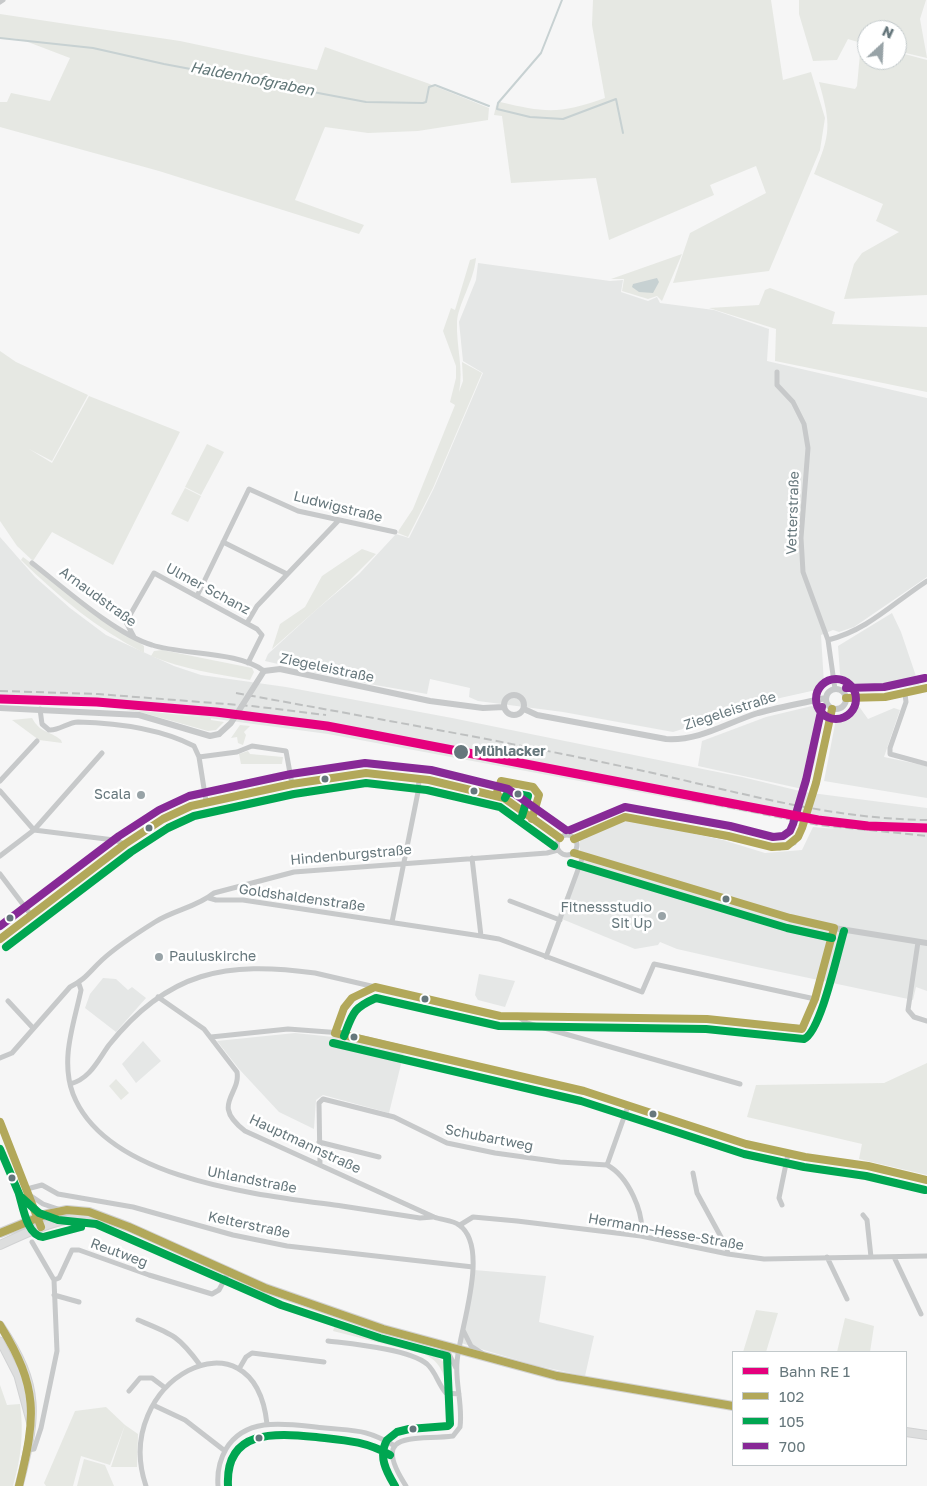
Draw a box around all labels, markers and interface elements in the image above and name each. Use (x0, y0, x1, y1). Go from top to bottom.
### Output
north arrow (857, 20, 907, 70)
text: N (880, 22, 897, 42)
water label: Haldenhofgraben (189, 58, 315, 100)
street label: Vetterstraße (783, 471, 803, 555)
street label: Ludwigstraße (292, 488, 384, 526)
street label: Ulmer Schanz (163, 560, 253, 618)
street label: Arnaudstraße (56, 563, 140, 631)
street label: Ziegeleistraße (278, 650, 376, 686)
street label: Ziegeleistraße (682, 688, 778, 734)
marker: Mühlacker (452, 743, 470, 761)
place label: Mühlacker (474, 744, 546, 760)
unlabelled marker (320, 774, 330, 784)
unlabelled marker (469, 786, 479, 796)
place label: Scala (94, 787, 131, 803)
marker: Scala (135, 789, 147, 801)
unlabelled marker (513, 789, 523, 799)
unlabelled marker (144, 823, 154, 833)
street label: Hindenburgstraße (290, 841, 412, 869)
street label: Goldshaldenstraße (238, 881, 366, 915)
unlabelled marker (721, 894, 731, 904)
place label: Fitnessstudio Sit Up (560, 900, 652, 932)
marker: Fitnessstudio Sit Up (656, 910, 668, 922)
unlabelled marker (5, 913, 15, 923)
place label: Pauluskirche (169, 949, 256, 965)
marker: Pauluskirche (153, 951, 165, 963)
unlabelled marker (420, 994, 430, 1004)
unlabelled marker (349, 1032, 359, 1042)
unlabelled marker (648, 1109, 658, 1119)
street label: Hauptmannstraße (247, 1111, 363, 1177)
street label: Schubartweg (443, 1121, 535, 1155)
street label: Uhlandstraße (206, 1163, 298, 1197)
unlabelled marker (7, 1173, 17, 1183)
street label: Kelterstraße (206, 1208, 292, 1242)
street label: Hermann-Hesse-Straße (587, 1210, 745, 1254)
street label: Reutweg (88, 1235, 150, 1271)
legend (732, 1351, 907, 1466)
text: Bahn RE 1 (779, 1362, 850, 1380)
text: 102 (779, 1387, 804, 1405)
text: 105 (779, 1412, 804, 1430)
unlabelled marker (408, 1424, 418, 1434)
unlabelled marker (254, 1433, 264, 1443)
text: 700 (779, 1437, 806, 1455)

